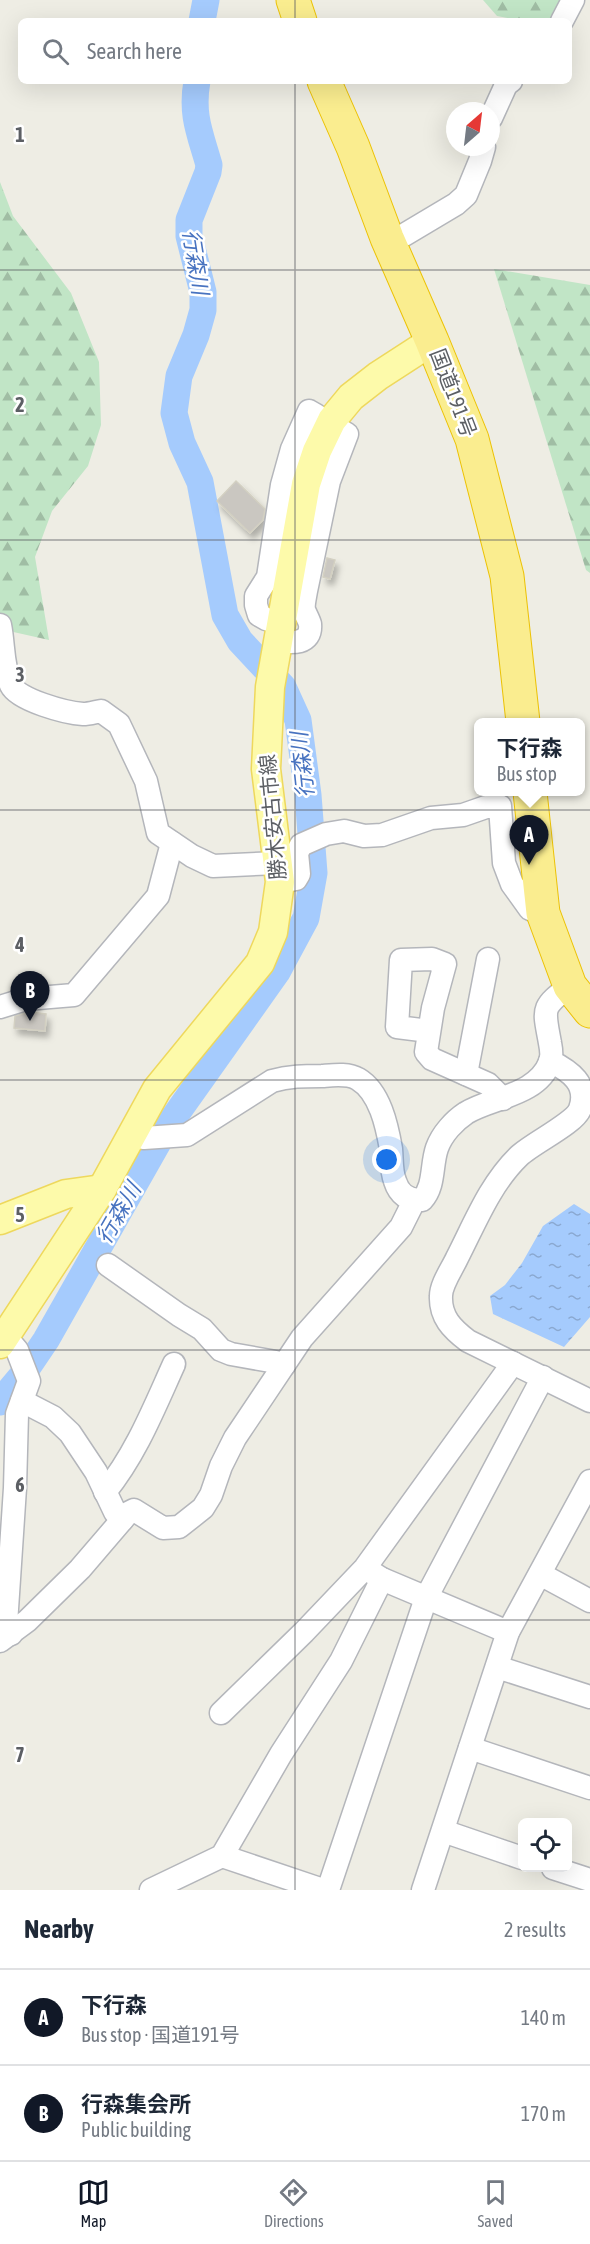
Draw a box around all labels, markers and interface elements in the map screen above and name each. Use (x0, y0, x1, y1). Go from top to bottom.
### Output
search box (18, 18, 572, 84)
icon: search (39, 35, 72, 68)
text: Search here (87, 38, 182, 64)
north arrow (446, 102, 500, 156)
text: 1 (15, 123, 25, 146)
water label: 行森川 (178, 227, 214, 299)
street label: 国道191号 (426, 345, 482, 440)
text: 2 (15, 393, 25, 416)
text: 3 (15, 663, 25, 686)
popup (474, 718, 585, 796)
water label: 行森川 (285, 729, 318, 799)
text: 下行森 (496, 735, 563, 761)
street label: 勝木安古市線 (255, 753, 289, 881)
text: Bus stop (496, 762, 557, 785)
pin: A (510, 816, 548, 865)
text: 4 (14, 933, 25, 956)
pin: B (10, 972, 50, 1021)
your location (372, 1145, 401, 1174)
water label: 行森川 (90, 1176, 147, 1248)
text: 5 (15, 1203, 25, 1226)
text: 6 (15, 1473, 25, 1496)
text: 7 (15, 1743, 25, 1766)
map controls (518, 1818, 572, 1872)
button: locate (518, 1818, 572, 1872)
text: Nearby (24, 1914, 94, 1944)
text: 2 results (504, 1918, 566, 1941)
text: 下行森 (81, 1992, 147, 2018)
text: A (39, 2006, 48, 2029)
text: 140 m (521, 2006, 566, 2029)
text: Bus stop · 国道191号 (81, 2023, 239, 2046)
text: 行森集会所 (81, 2091, 191, 2117)
text: B (39, 2102, 48, 2125)
text: 170 m (521, 2102, 566, 2125)
text: Public building (81, 2118, 191, 2141)
tab: Map (77, 2176, 110, 2230)
tab: Directions (264, 2176, 324, 2230)
tab: Saved (478, 2176, 513, 2230)

